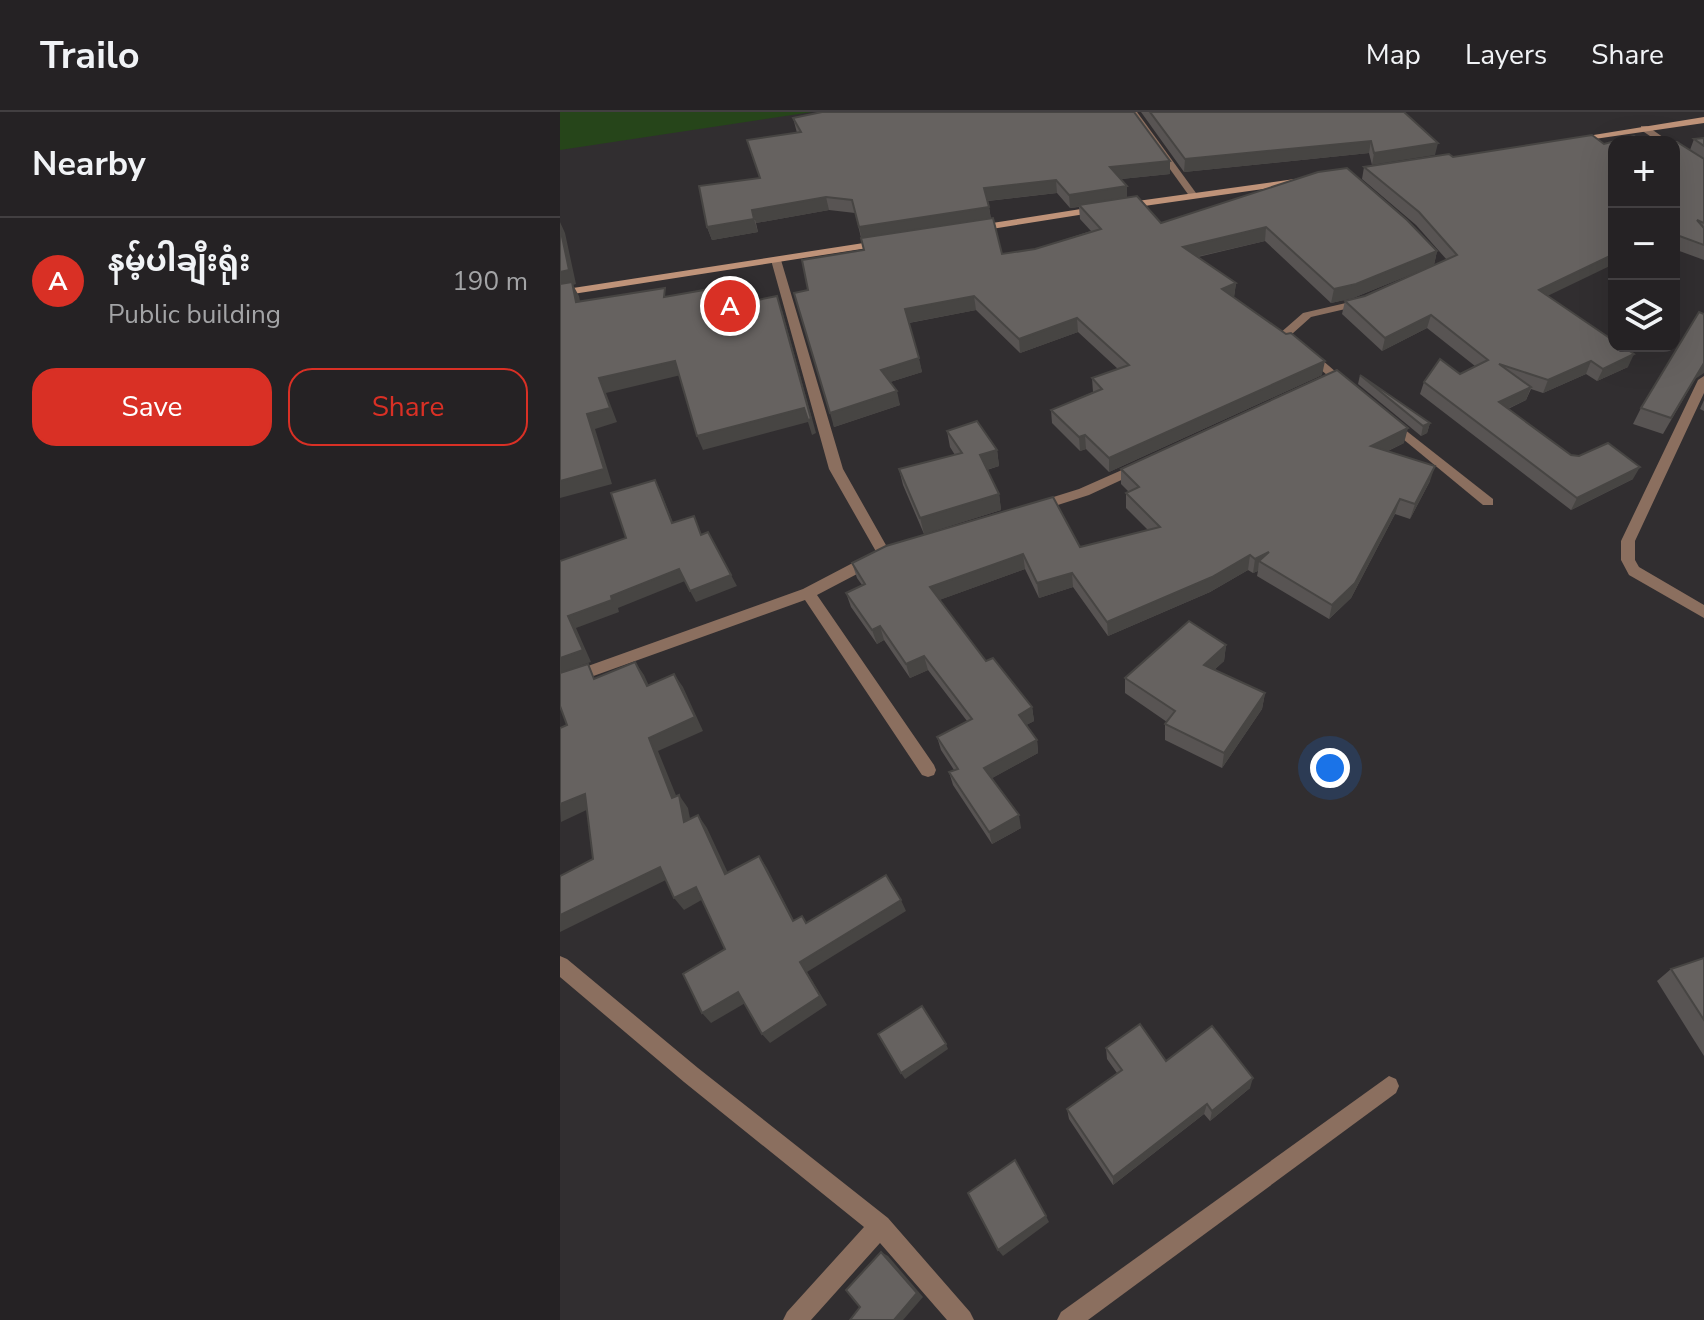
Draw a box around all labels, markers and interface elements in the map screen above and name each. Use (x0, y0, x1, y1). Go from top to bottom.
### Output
text: Trailo (40, 30, 140, 81)
text: Map (1366, 36, 1421, 74)
text: Layers (1465, 36, 1547, 74)
text: Share (1591, 36, 1664, 74)
map controls (1608, 136, 1680, 352)
button: + (1608, 136, 1680, 208)
text: Nearby (32, 141, 146, 187)
button: − (1608, 208, 1680, 280)
text: နမ့်ပါချီးရုံး (108, 241, 250, 282)
text: A (48, 264, 68, 299)
text: 190 m (452, 264, 528, 299)
pin: A (704, 276, 756, 336)
button: layers (1608, 280, 1680, 352)
text: Public building (108, 297, 281, 332)
button: Save (32, 368, 272, 446)
button: Share (288, 368, 528, 446)
your location (1310, 748, 1350, 788)

